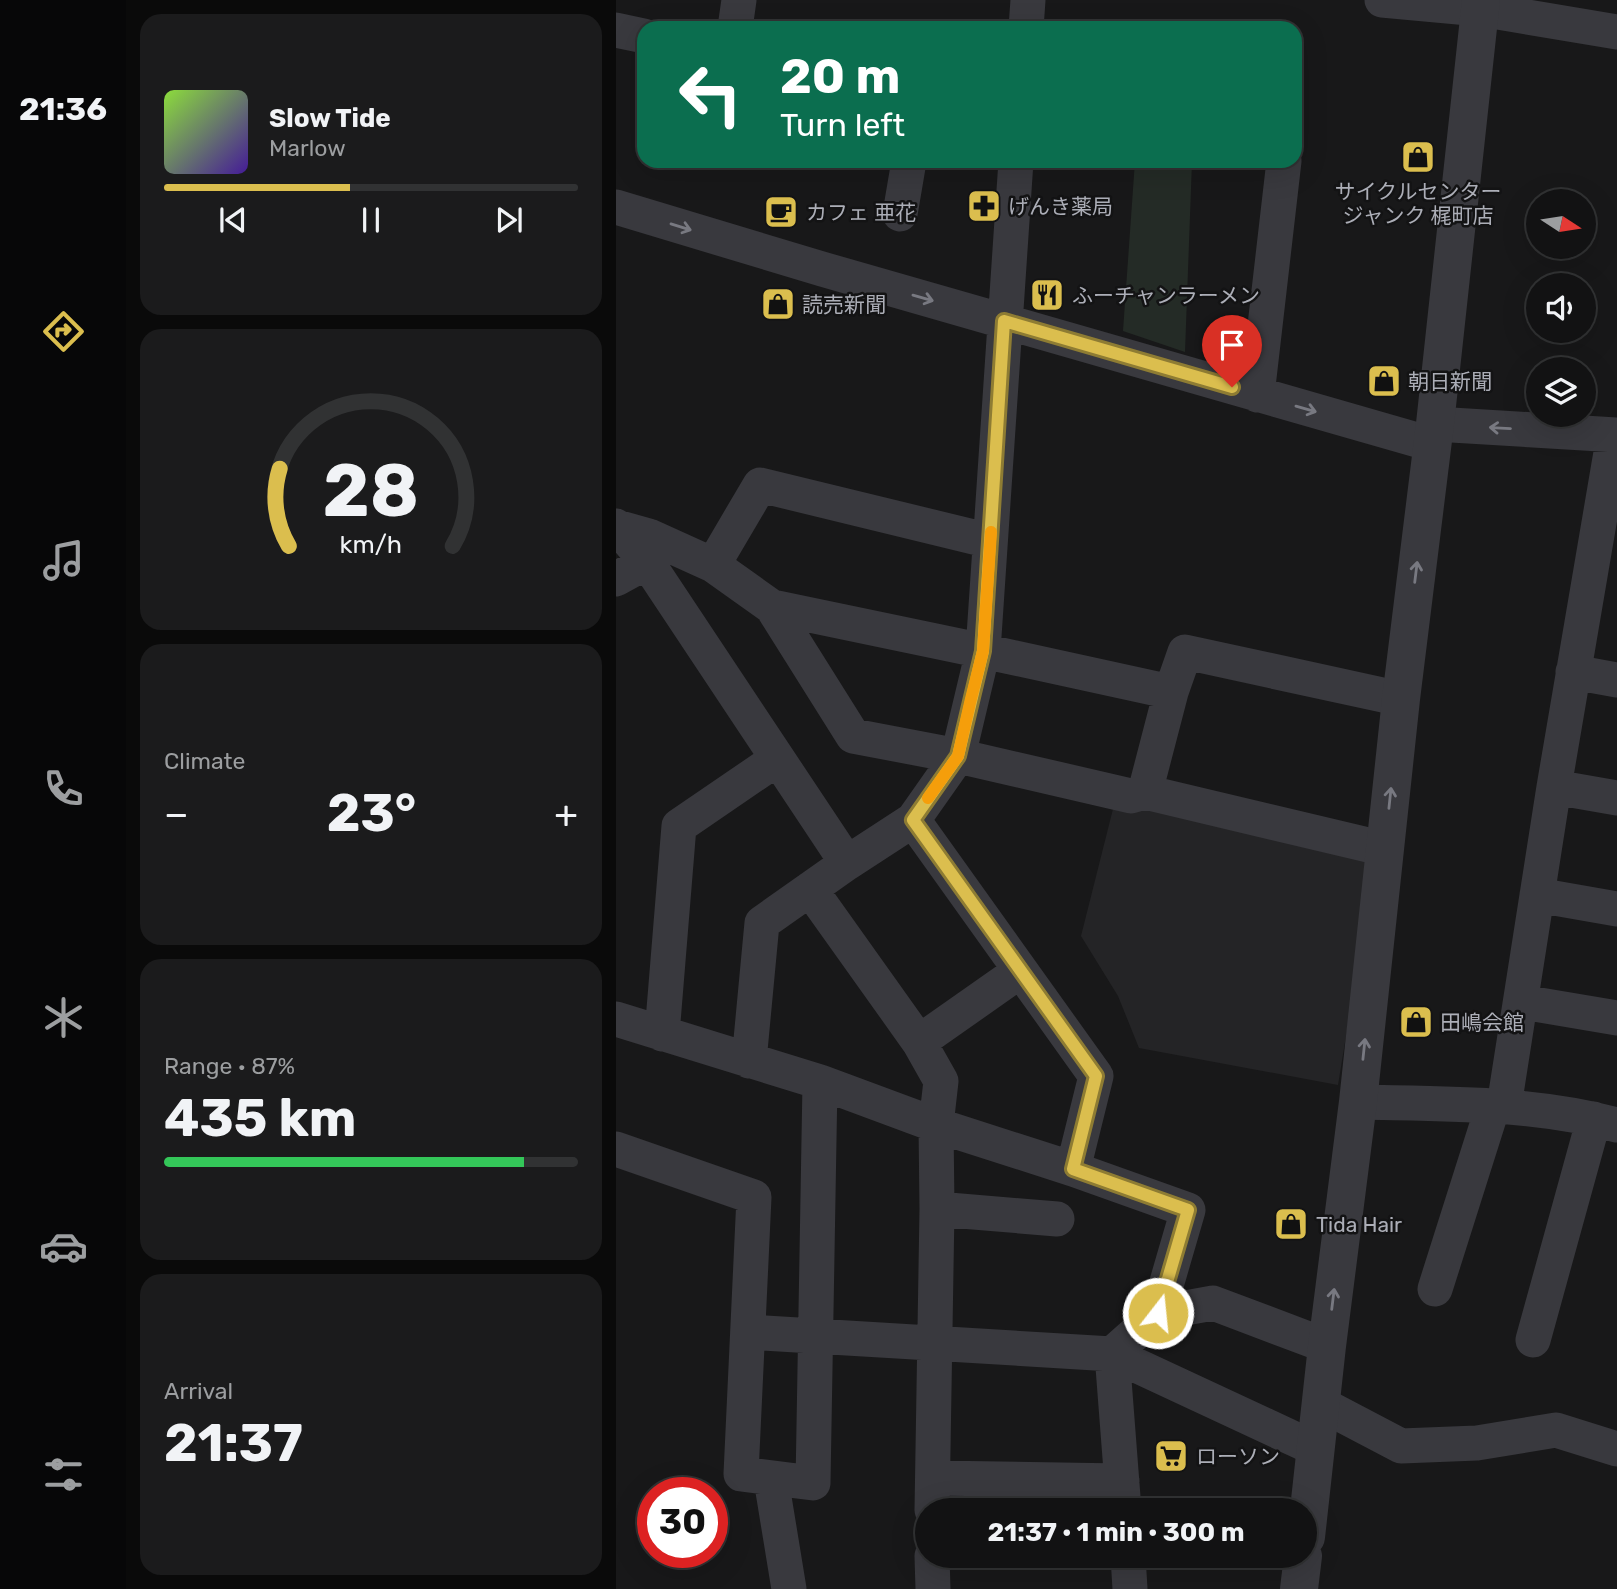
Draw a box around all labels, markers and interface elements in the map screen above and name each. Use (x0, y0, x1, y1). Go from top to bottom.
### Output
text: 20 m (780, 47, 901, 105)
icon: left (665, 49, 756, 140)
text: 21:36 (19, 90, 107, 128)
text: Slow Tide (269, 103, 391, 134)
text: Turn left (780, 106, 905, 144)
text: Marlow (269, 134, 346, 162)
shop icon: サイクルセンター ジャンク 梶町店 (1399, 138, 1437, 176)
place label: サイクルセンター ジャンク 梶町店 (1335, 179, 1501, 228)
pharmacy icon: げんき薬局 (965, 187, 1003, 225)
north arrow (1526, 189, 1596, 259)
map controls (1526, 189, 1596, 427)
cafe icon: カフェ 亜花 (762, 193, 800, 231)
place label: げんき薬局 (1008, 194, 1113, 219)
place label: カフェ 亜花 (806, 200, 916, 225)
icon: previous (214, 201, 252, 239)
icon: pause (352, 201, 390, 239)
icon: next (490, 201, 528, 239)
one-way arrow (670, 221, 692, 234)
button: sound (1526, 273, 1596, 343)
restaurant icon: ふーチャンラーメン (1028, 276, 1066, 314)
place label: ふーチャンラーメン (1072, 283, 1260, 308)
shop icon: 読売新聞 (759, 285, 797, 323)
place label: 読売新聞 (802, 292, 886, 317)
one-way arrow (912, 292, 934, 305)
icon: directions (39, 307, 88, 356)
pin (1202, 315, 1262, 387)
icon: arrive (1213, 326, 1251, 364)
button: layers (1526, 357, 1596, 427)
shop icon: 朝日新聞 (1365, 362, 1403, 400)
place label: 朝日新聞 (1408, 369, 1492, 394)
one-way arrow (1295, 403, 1317, 416)
one-way arrow (1489, 421, 1512, 434)
text: 28 (323, 448, 419, 534)
text: km/h (340, 529, 402, 558)
icon: music (39, 536, 88, 585)
one-way arrow (1410, 562, 1423, 584)
text: Climate (164, 747, 245, 775)
icon: phone (39, 764, 88, 813)
text: 23° (327, 782, 416, 844)
one-way arrow (1384, 788, 1397, 810)
text: − (164, 791, 189, 837)
text: + (554, 791, 578, 837)
icon: climate (39, 993, 88, 1042)
shop icon: 田嶋会館 (1397, 1003, 1435, 1041)
place label: 田嶋会館 (1440, 1010, 1524, 1035)
one-way arrow (1357, 1038, 1370, 1061)
text: Range · 87% (164, 1052, 295, 1080)
text: 435 km (164, 1087, 357, 1149)
shop icon: Tida Hair (1272, 1205, 1310, 1243)
place label: Tida Hair (1316, 1212, 1402, 1237)
icon: car (39, 1222, 88, 1271)
position arrow (1121, 1276, 1195, 1350)
one-way arrow (1326, 1288, 1339, 1311)
text: Arrival (164, 1377, 233, 1405)
text: 21:37 (164, 1412, 303, 1474)
supermarket icon: ローソン (1152, 1437, 1190, 1475)
place label: ローソン (1196, 1444, 1280, 1469)
icon: filters (39, 1450, 88, 1499)
speed limit sign: 30 (637, 1477, 728, 1568)
text: 21:37 · 1 min · 300 m (987, 1517, 1245, 1548)

